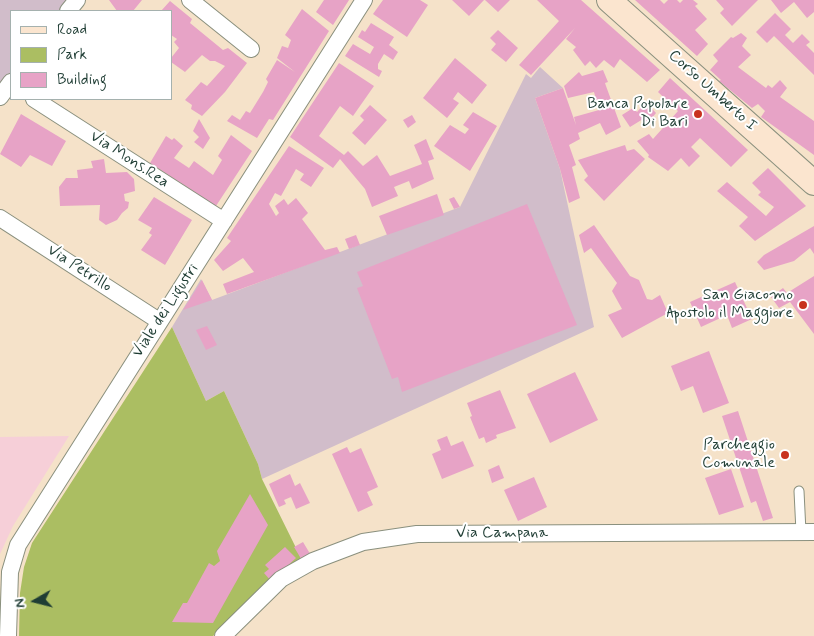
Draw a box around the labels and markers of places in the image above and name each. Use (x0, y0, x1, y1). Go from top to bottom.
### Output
place label: Banca Popolare Di Bari (587, 95, 688, 133)
marker: Banca Popolare Di Bari (692, 108, 704, 120)
place label: San Giacomo Apostolo il Maggiore (667, 286, 793, 324)
marker: San Giacomo Apostolo il Maggiore (797, 299, 809, 311)
place label: Parcheggio Comunale (702, 436, 775, 474)
marker: Parcheggio Comunale (779, 449, 791, 461)

